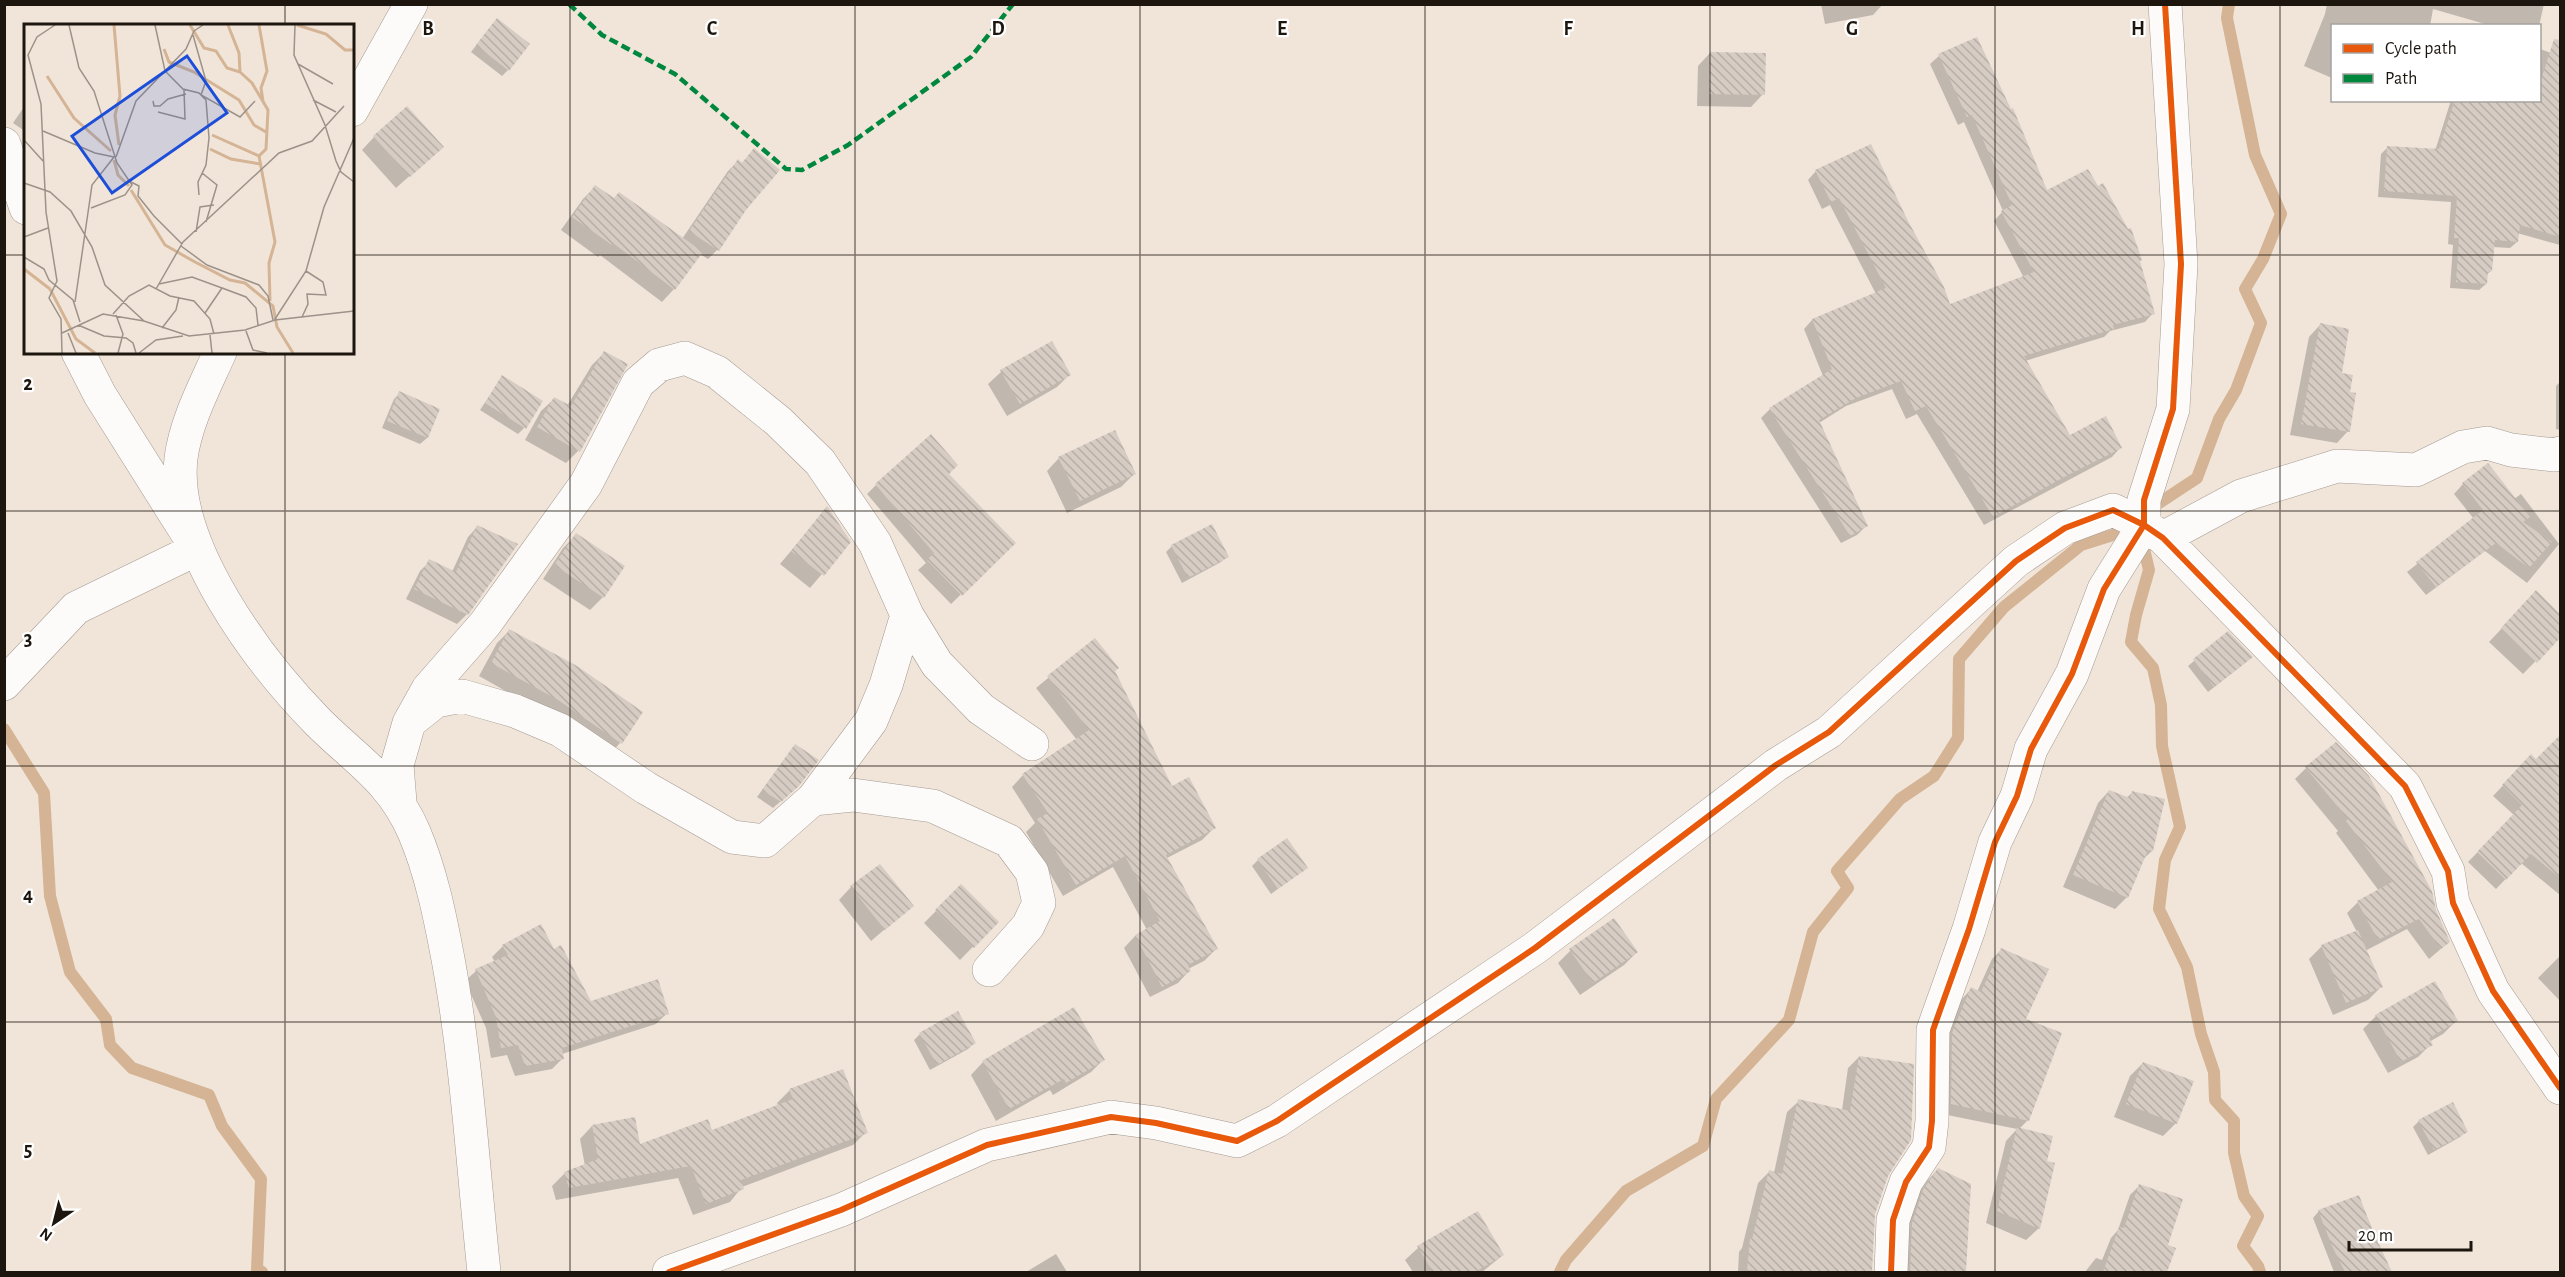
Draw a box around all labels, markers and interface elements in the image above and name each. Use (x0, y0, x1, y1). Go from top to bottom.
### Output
text: B (422, 19, 434, 39)
text: C (707, 19, 718, 39)
text: D (991, 19, 1005, 39)
text: E (1277, 19, 1287, 39)
text: F (1563, 19, 1573, 39)
text: G (1846, 19, 1858, 39)
text: H (2131, 19, 2145, 39)
inset map (24, 24, 354, 354)
legend (2331, 24, 2541, 102)
text: Cycle path (2385, 40, 2457, 58)
text: Path (2385, 70, 2417, 88)
text: 2 (23, 374, 33, 394)
text: 3 (24, 629, 32, 649)
text: 4 (23, 885, 33, 905)
text: 5 (24, 1140, 32, 1160)
north arrow (24, 1193, 84, 1253)
scale bar (2349, 1214, 2470, 1252)
text: N (37, 1225, 55, 1244)
text: 20 m (2358, 1227, 2393, 1245)

